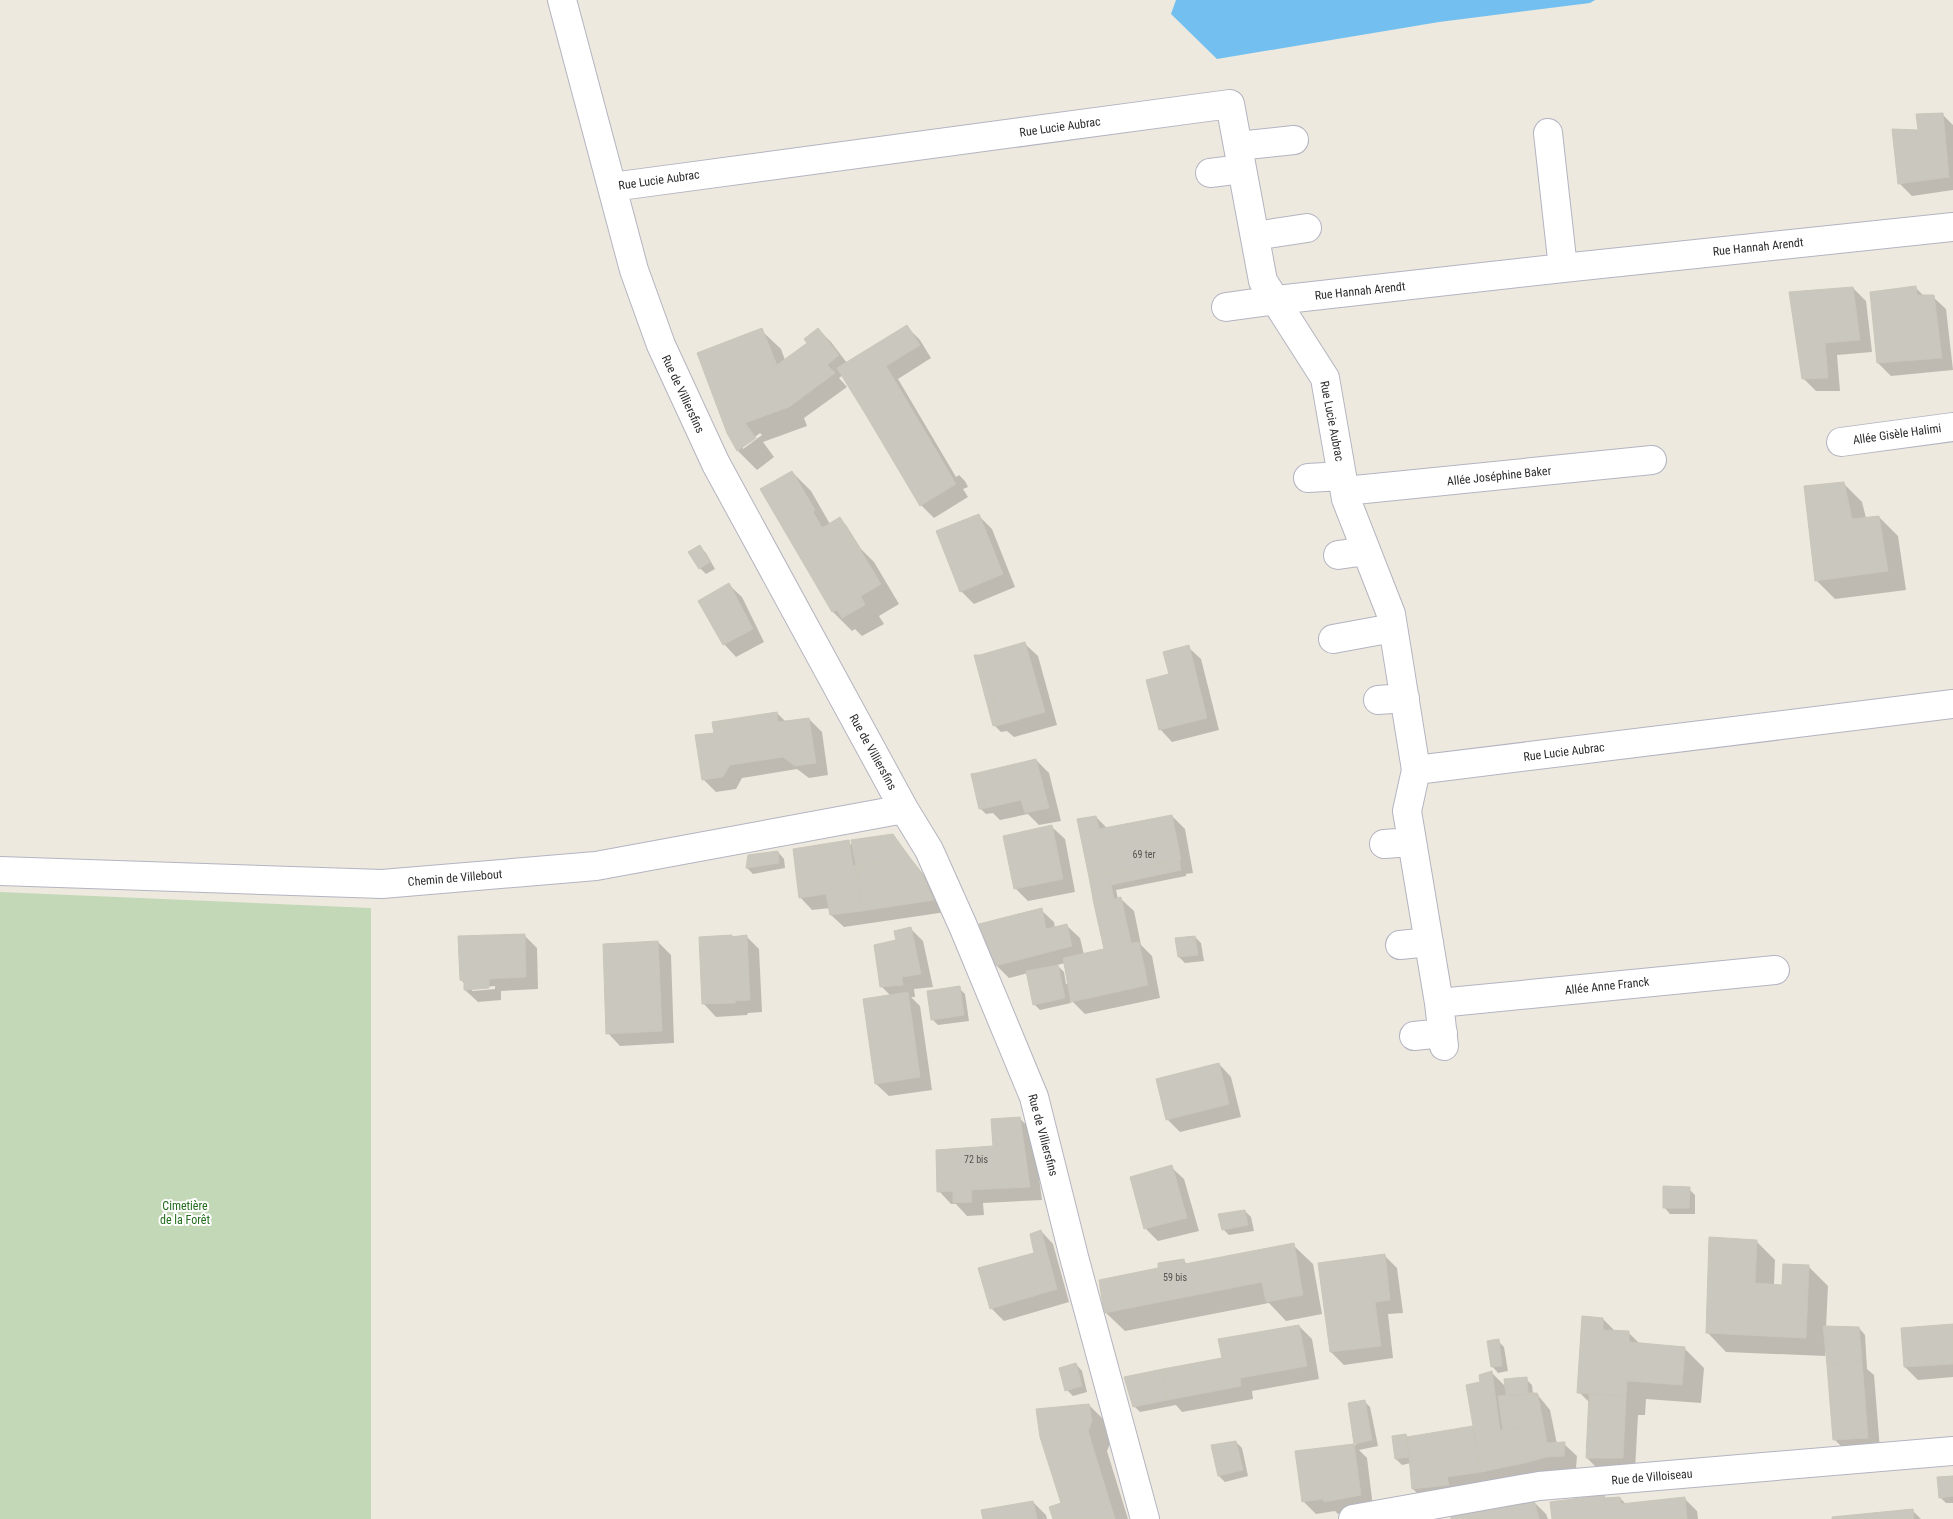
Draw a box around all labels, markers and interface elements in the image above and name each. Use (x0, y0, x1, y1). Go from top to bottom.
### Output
street label: Rue Lucie Aubrac (1019, 114, 1102, 140)
street label: Rue Lucie Aubrac (618, 167, 701, 193)
street label: Rue Hannah Arendt (1712, 235, 1804, 259)
street label: Rue Hannah Arendt (1314, 279, 1406, 303)
street label: Rue de Villiersfins (659, 353, 707, 435)
street label: Rue Lucie Aubrac (1317, 380, 1347, 463)
street label: Allée Gisèle Halimi (1852, 421, 1942, 447)
street label: Allée Joséphine Baker (1446, 464, 1552, 488)
street label: Rue de Villiersfins (846, 712, 900, 792)
street label: Rue Lucie Aubrac (1523, 740, 1606, 764)
house number: 69 ter (1133, 849, 1155, 860)
street label: Chemin de Villebout (407, 867, 503, 889)
street label: Allée Anne Franck (1564, 975, 1651, 997)
street label: Rue de Villiersfins (1025, 1092, 1061, 1178)
house number: 72 bis (964, 1154, 988, 1165)
park label: Cimetière de la Forêt (160, 1199, 210, 1227)
house number: 59 bis (1163, 1272, 1187, 1283)
street label: Rue de Villoiseau (1611, 1466, 1693, 1488)

